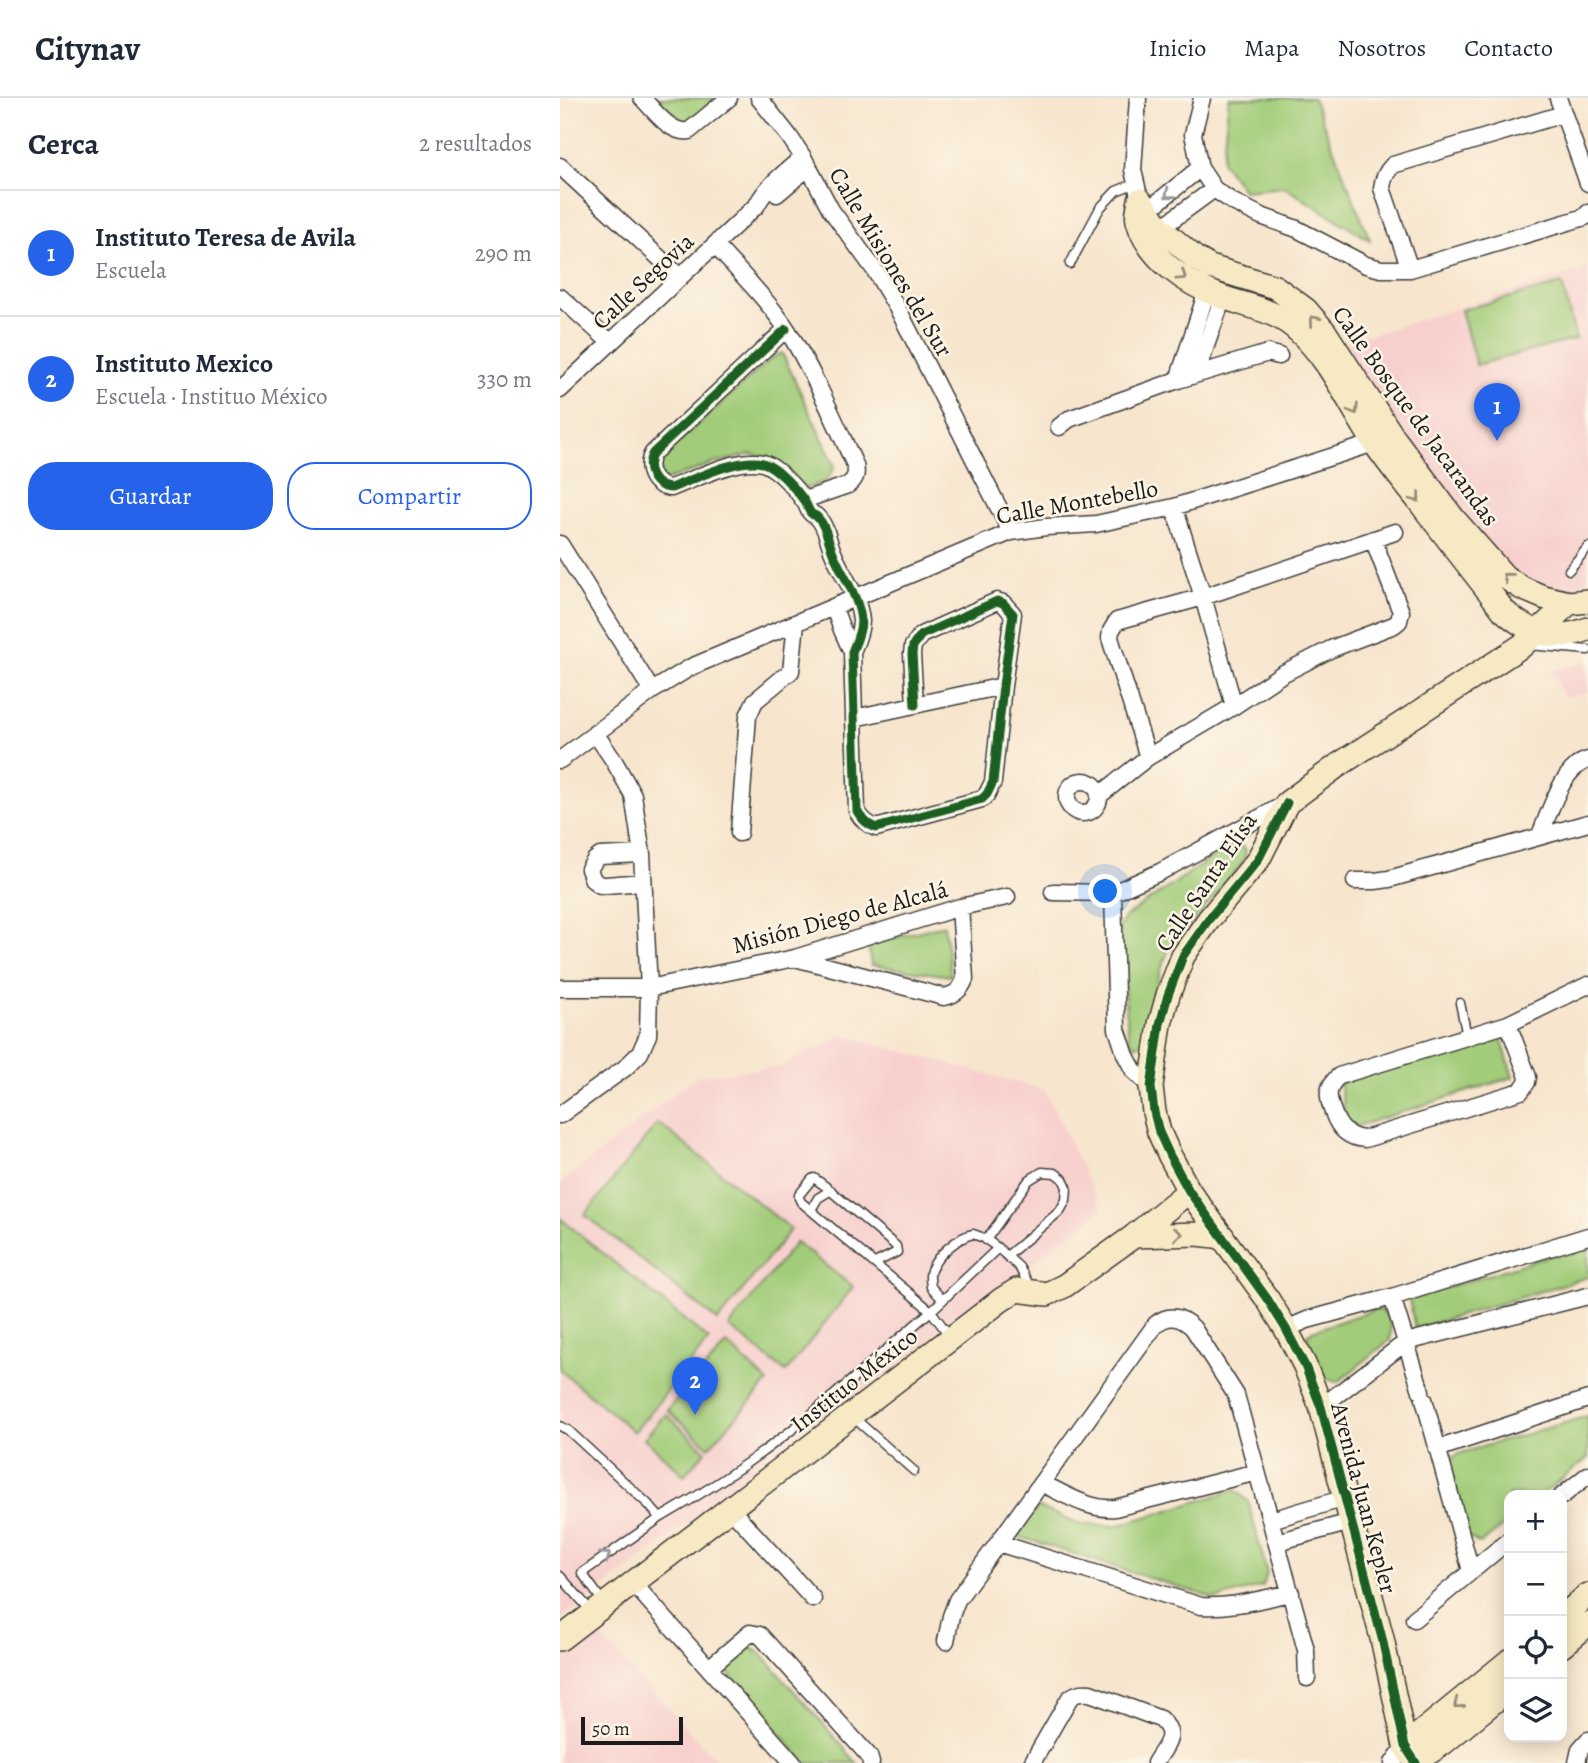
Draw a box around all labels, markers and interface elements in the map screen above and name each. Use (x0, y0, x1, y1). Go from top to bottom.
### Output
text: Citynav (35, 26, 140, 71)
text: Inicio (1149, 32, 1206, 64)
text: Mapa (1244, 32, 1299, 64)
text: Nosotros (1337, 32, 1426, 64)
text: Contacto (1464, 32, 1553, 64)
text: Cerca (28, 124, 99, 164)
text: 2 resultados (419, 128, 532, 159)
street label: Calle Misiones del Sur (822, 161, 960, 363)
one-way arrow (1164, 186, 1177, 198)
text: Instituto Teresa de Avila (95, 220, 356, 255)
street label: Calle Segovia (585, 225, 701, 336)
text: 1 (47, 238, 55, 269)
text: 290 m (475, 238, 532, 269)
text: Escuela (95, 255, 167, 286)
one-way arrow (1174, 268, 1187, 281)
street label: Calle Bosque de Jacarandas (1325, 299, 1507, 533)
one-way arrow (1310, 315, 1322, 328)
text: Instituto Mexico (95, 346, 273, 381)
text: 2 (45, 364, 57, 395)
text: 330 m (477, 364, 532, 395)
text: Escuela · Instituo México (95, 381, 328, 412)
pin: 1 (1474, 383, 1520, 441)
one-way arrow (1346, 403, 1359, 416)
button: Guardar (28, 462, 273, 530)
button: Compartir (287, 462, 532, 530)
street label: Calle Montebello (994, 472, 1160, 532)
one-way arrow (1408, 490, 1421, 502)
one-way arrow (1502, 573, 1515, 585)
street label: Calle Santa Elisa (1148, 805, 1265, 958)
street label: Misión Diego de Alcalá (729, 873, 952, 961)
your location (1088, 874, 1122, 908)
one-way arrow (1174, 1226, 1184, 1242)
street label: Instituo México (784, 1320, 924, 1440)
pin: 2 (672, 1357, 718, 1415)
street label: Avenida Juan Kepler (1323, 1398, 1405, 1597)
map controls (1504, 1490, 1567, 1742)
button: + (1504, 1490, 1567, 1553)
one-way arrow (598, 1552, 611, 1564)
button: − (1504, 1553, 1567, 1616)
button: locate (1504, 1616, 1567, 1679)
button: layers (1504, 1679, 1567, 1742)
one-way arrow (1453, 1696, 1465, 1709)
scale bar (581, 1714, 682, 1746)
text: 50 m (592, 1716, 630, 1742)

